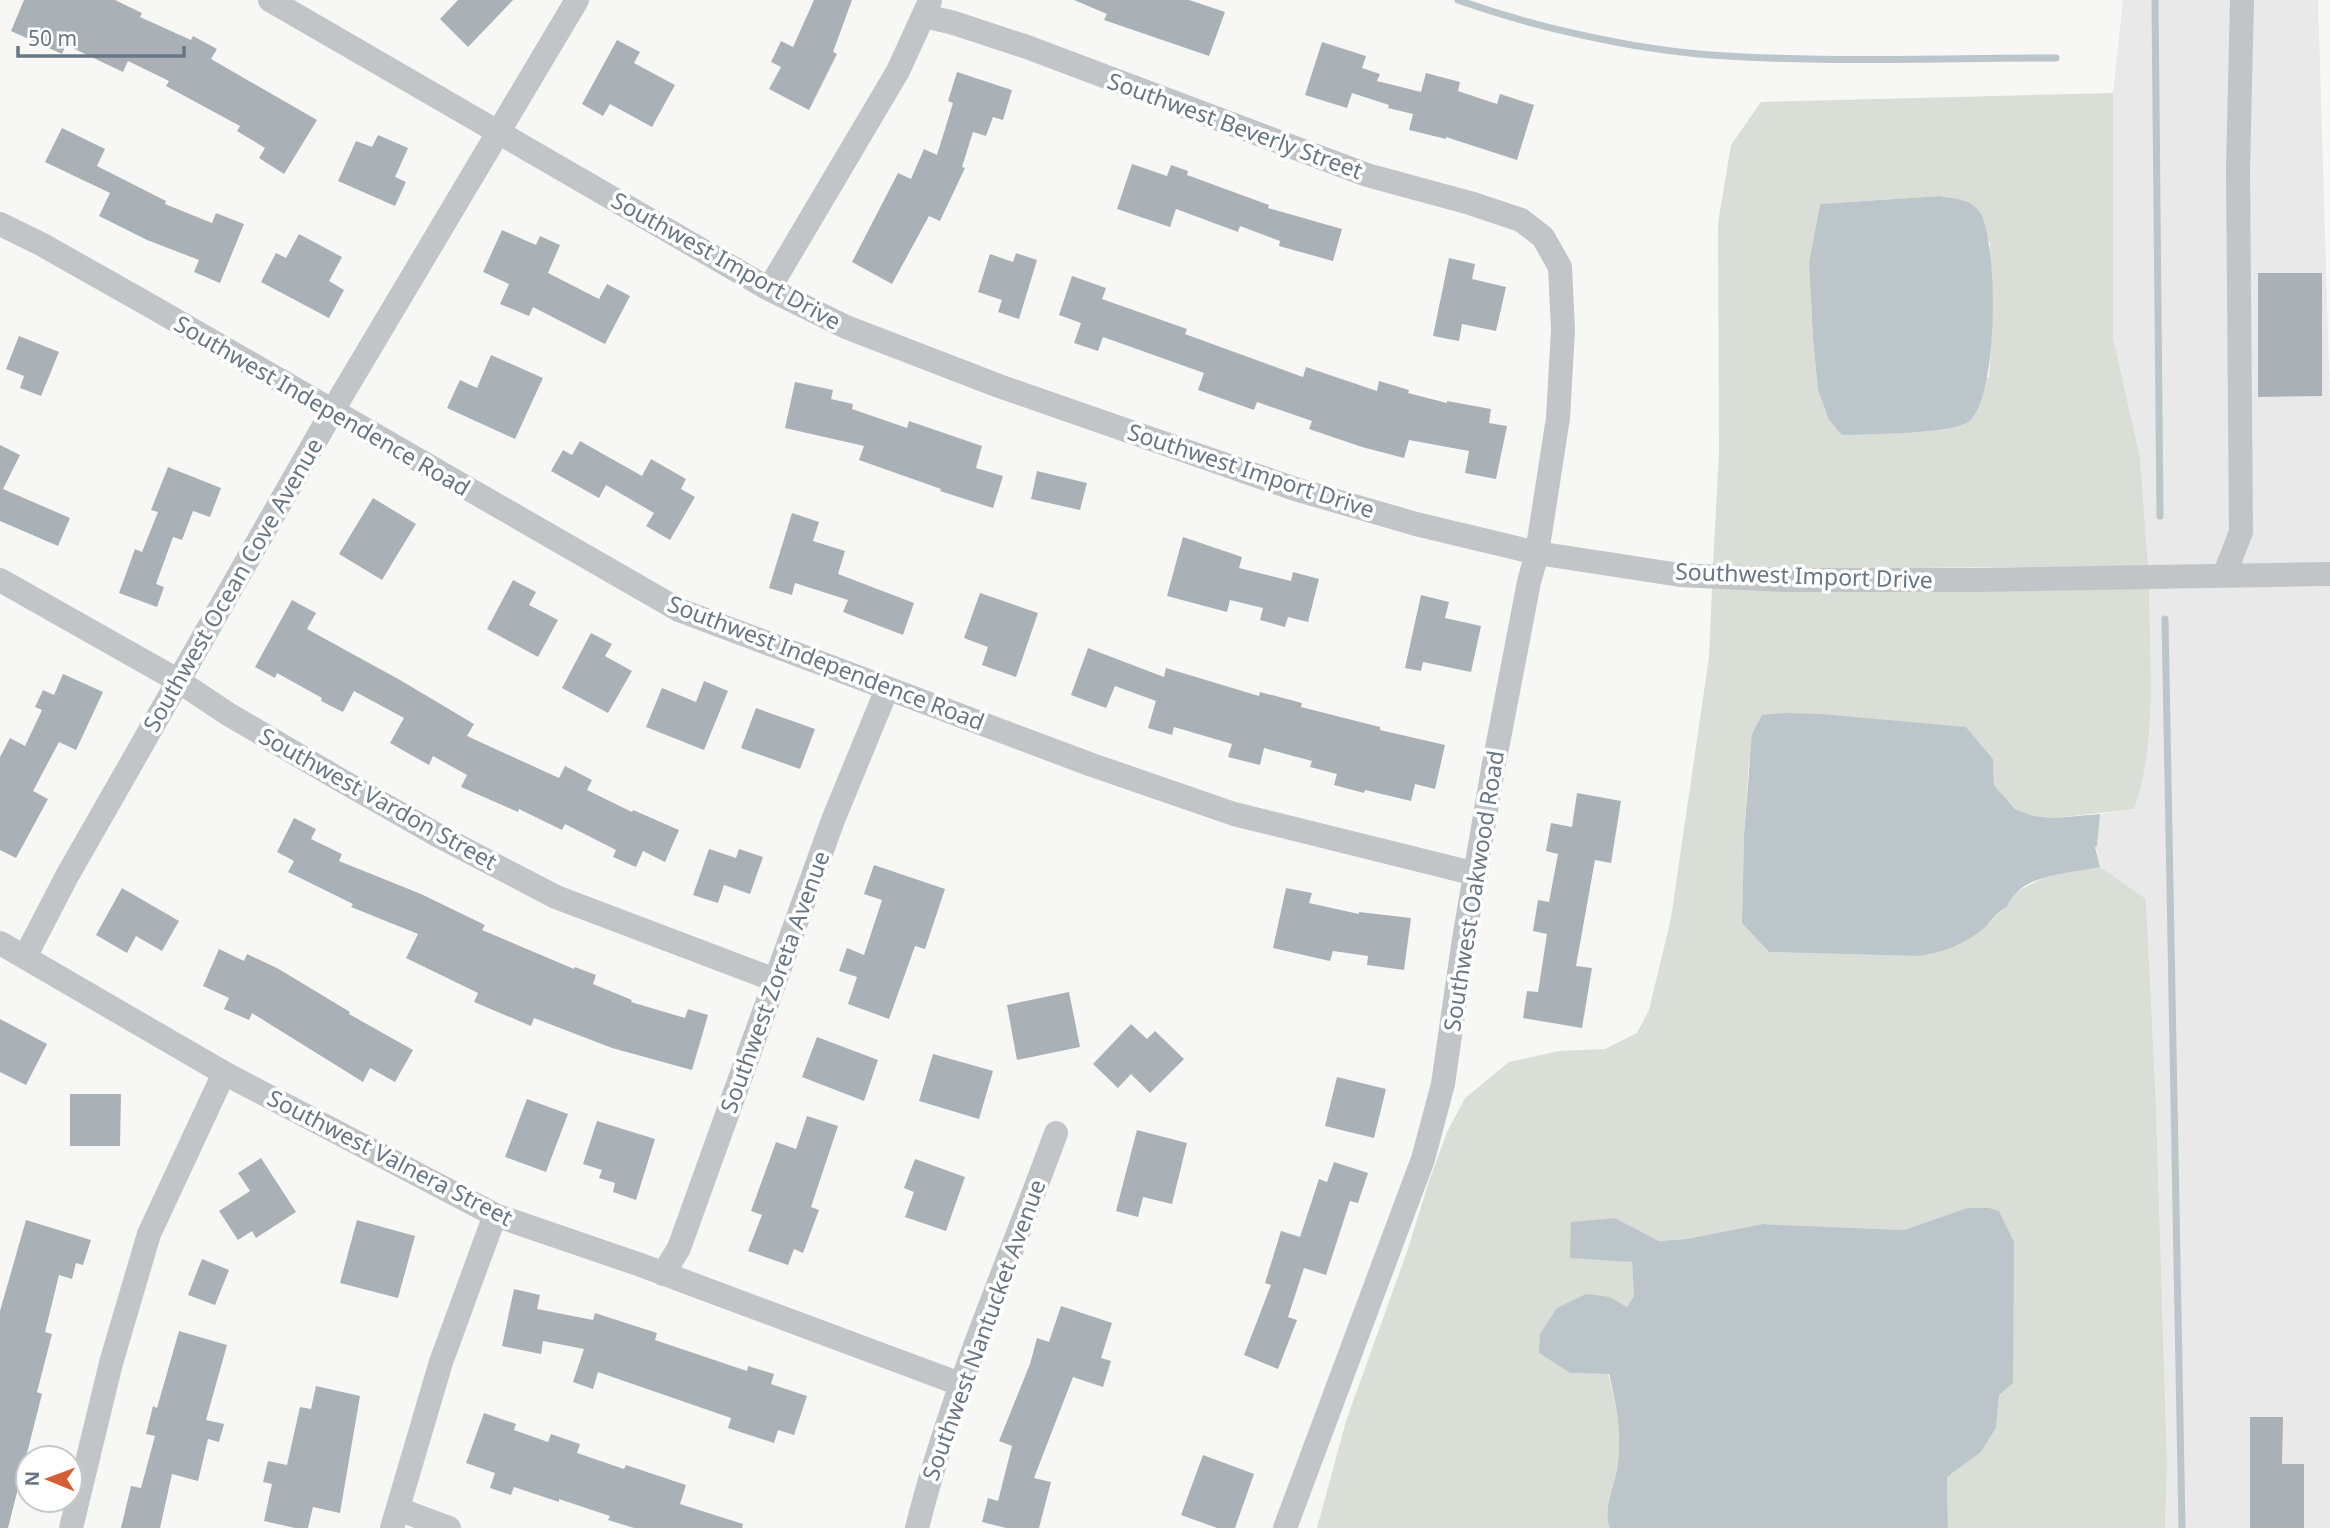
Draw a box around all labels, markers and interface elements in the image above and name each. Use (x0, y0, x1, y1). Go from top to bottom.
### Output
scale bar (18, 14, 184, 58)
text: 50 m (28, 24, 77, 52)
street label: Southwest Beverly Street (1103, 64, 1367, 186)
street label: Southwest Import Drive (606, 184, 847, 337)
street label: Southwest Independence Road (169, 307, 476, 503)
street label: Southwest Import Drive (1124, 415, 1379, 525)
street label: Southwest Ocean Cove Avenue (135, 432, 330, 737)
street label: Southwest Import Drive (1675, 555, 1933, 595)
street label: Southwest Independence Road (663, 587, 989, 737)
street label: Southwest Vardon Street (254, 719, 503, 877)
street label: Southwest Oakwood Road (1435, 748, 1511, 1034)
street label: Southwest Zoreta Avenue (712, 846, 836, 1117)
street label: Southwest Valnera Street (262, 1081, 519, 1233)
street label: Southwest Nantucket Avenue (914, 1175, 1052, 1485)
north arrow (14, 1444, 84, 1514)
text: N (19, 1471, 45, 1487)

